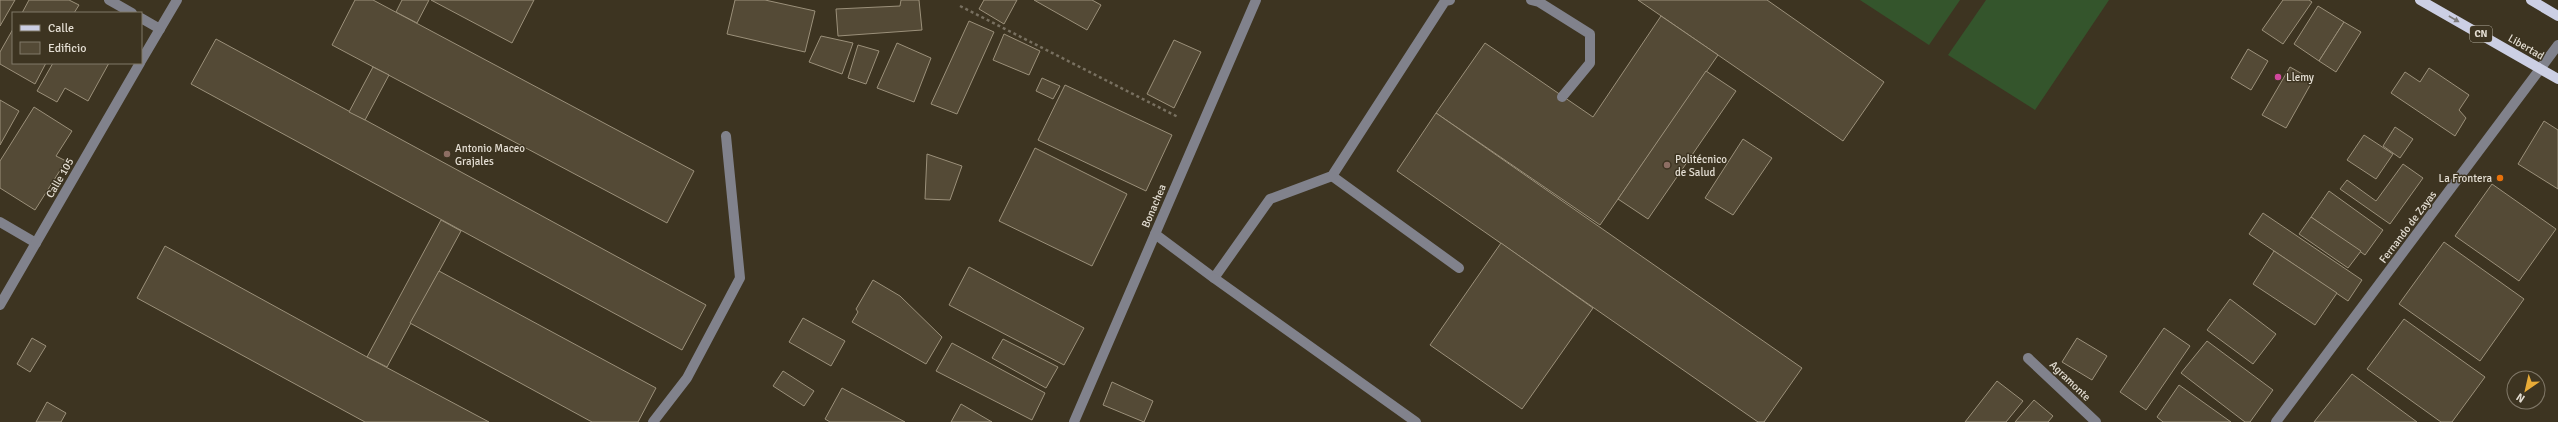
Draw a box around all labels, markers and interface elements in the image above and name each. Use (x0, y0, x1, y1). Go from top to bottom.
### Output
legend (12, 12, 142, 64)
one-way arrow (2448, 16, 2460, 23)
text: Calle (48, 21, 74, 36)
road number: CN (2470, 26, 2492, 42)
street label: Libertad (2506, 32, 2546, 63)
text: Edificio (48, 41, 86, 56)
place label: Llemy (2286, 71, 2315, 84)
marker: Llemy (2273, 72, 2283, 82)
place label: Antonio Maceo Grajales (455, 142, 525, 168)
marker: Antonio Maceo Grajales (442, 149, 452, 159)
place label: Politécnico de Salud (1675, 153, 1727, 179)
street label: Calle 105 (43, 156, 77, 200)
marker: Politécnico de Salud (1662, 160, 1672, 170)
place label: La Frontera (2439, 172, 2492, 185)
marker: La Frontera (2495, 173, 2505, 183)
street label: Bonachea (1139, 182, 1169, 230)
street label: Fernando de Zayas (2377, 188, 2440, 266)
street label: Agramonte (2047, 358, 2093, 404)
north arrow (2506, 370, 2546, 410)
text: N (2514, 390, 2527, 405)

